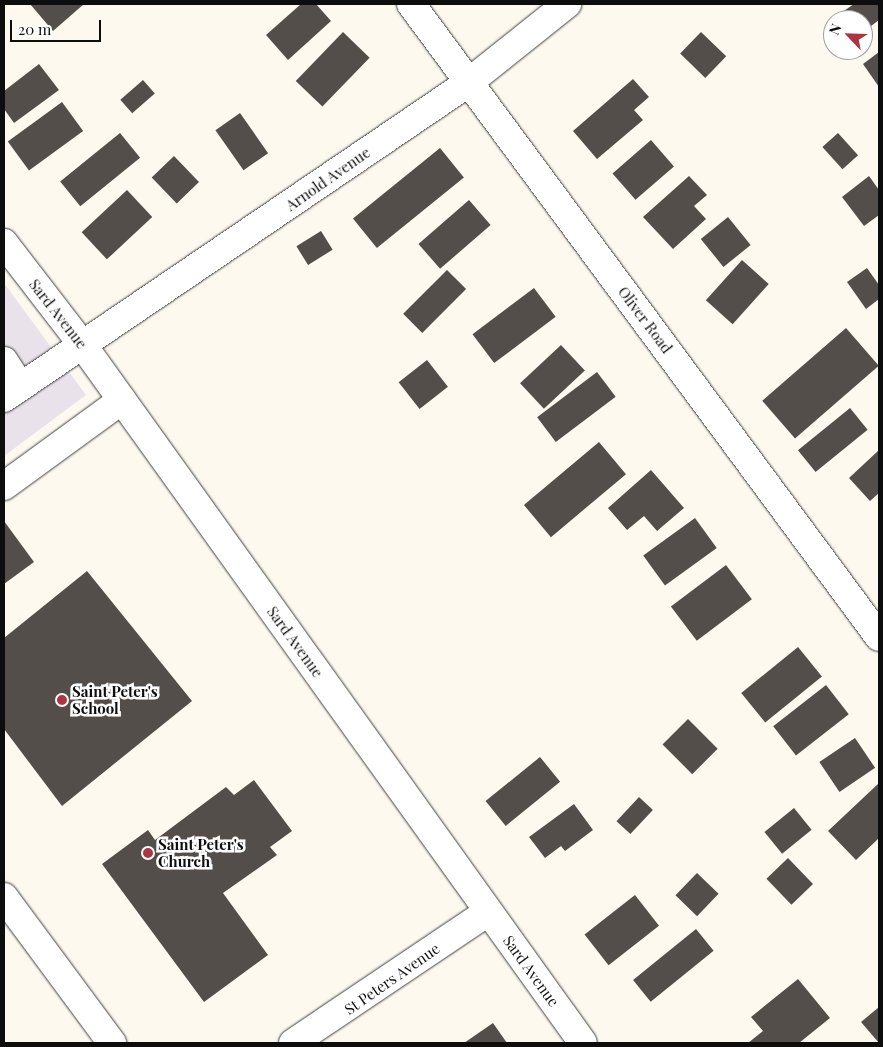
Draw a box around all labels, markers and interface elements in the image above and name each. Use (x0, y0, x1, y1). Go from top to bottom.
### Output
scale bar (12, 10, 104, 42)
north arrow (823, 10, 873, 60)
text: 20 m (18, 19, 51, 39)
text: N (824, 21, 845, 38)
street label: Arnold Avenue (282, 143, 374, 215)
street label: Sard Avenue (25, 275, 91, 353)
street label: Oliver Road (614, 283, 676, 357)
street label: Sard Avenue (263, 603, 327, 681)
place label: Saint Peter's School (72, 682, 158, 717)
marker: Saint Peter's School (56, 694, 68, 706)
place label: Saint Peter's Church (158, 835, 244, 870)
marker: Saint Peter's Church (142, 847, 154, 859)
street label: Sard Avenue (499, 932, 563, 1010)
street label: St Peters Avenue (341, 939, 443, 1019)

